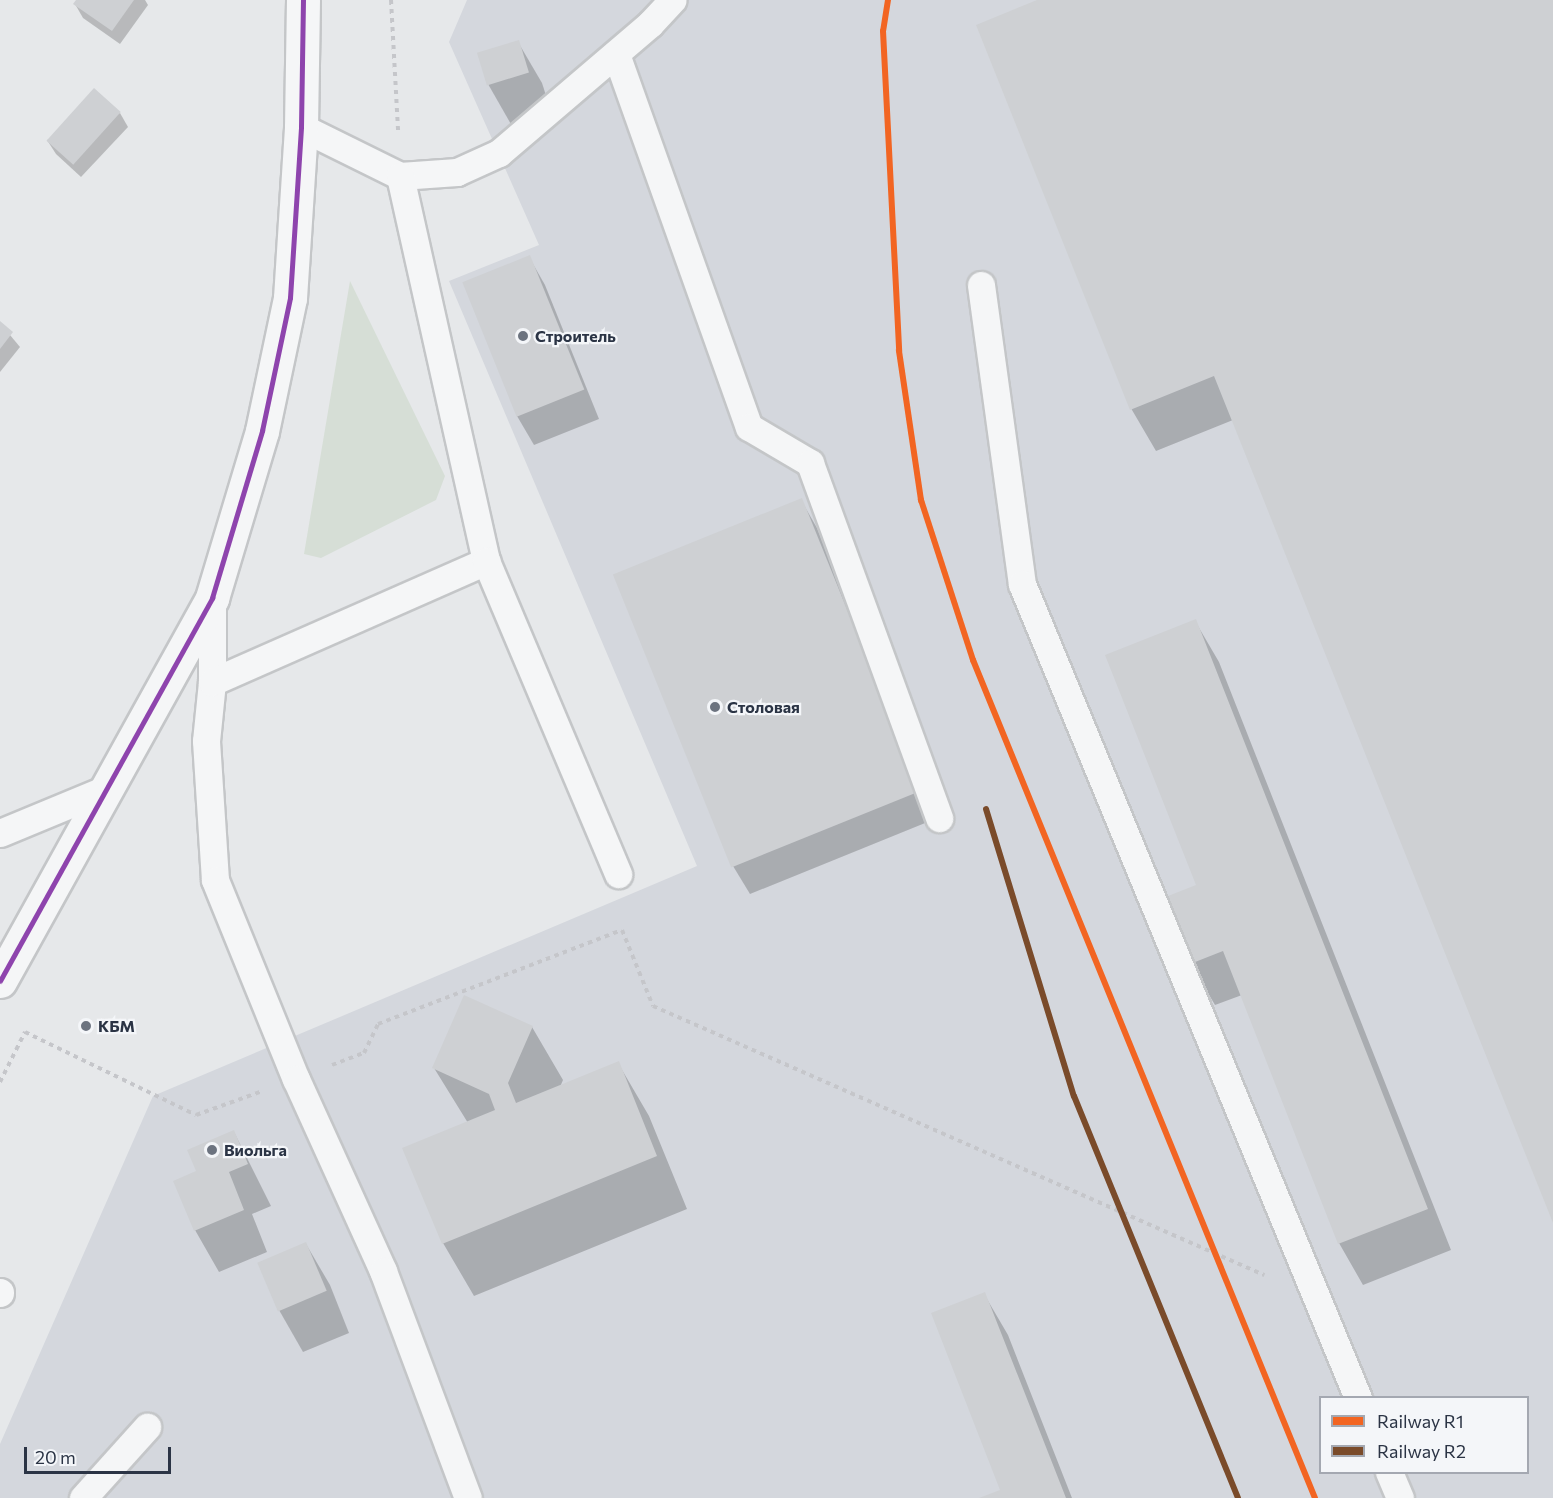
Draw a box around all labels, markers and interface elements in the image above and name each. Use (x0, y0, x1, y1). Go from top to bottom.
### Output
place label: Строитель (535, 326, 616, 346)
marker: Строитель (516, 329, 530, 343)
place label: Столовая (727, 697, 800, 717)
marker: Столовая (708, 700, 722, 714)
place label: КБМ (98, 1016, 135, 1036)
marker: КБМ (79, 1019, 93, 1033)
place label: Виольга (224, 1140, 287, 1160)
marker: Виольга (205, 1143, 219, 1157)
legend (1319, 1396, 1529, 1474)
text: Railway R1 (1377, 1410, 1464, 1432)
scale bar (27, 1435, 174, 1473)
text: Railway R2 (1377, 1440, 1466, 1462)
text: 20 m (35, 1446, 76, 1468)

